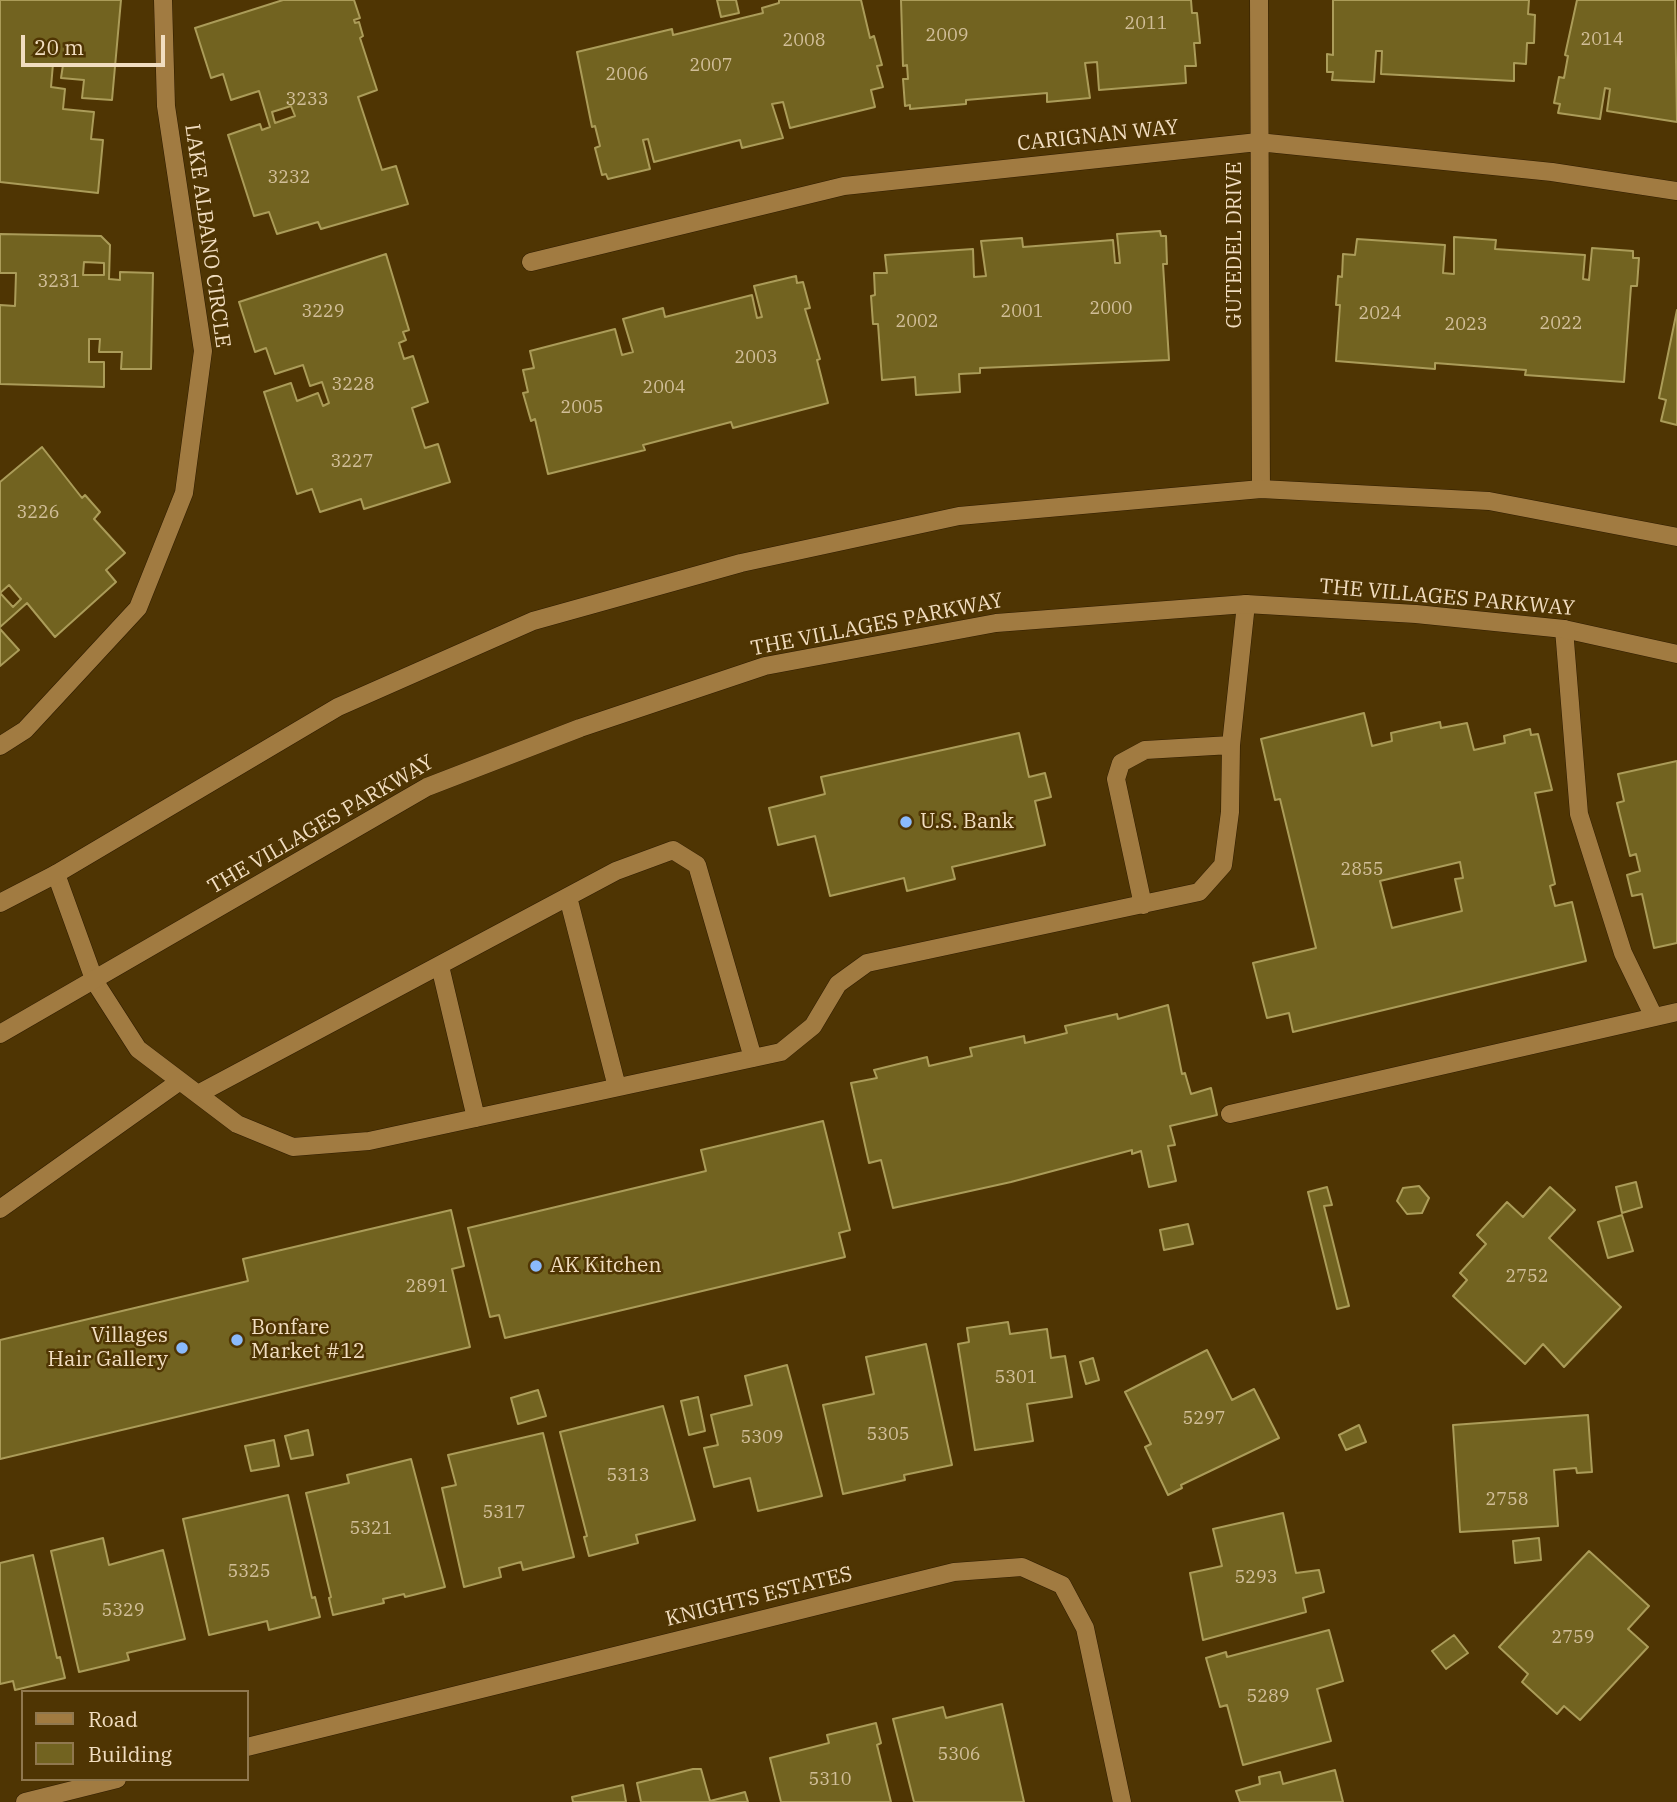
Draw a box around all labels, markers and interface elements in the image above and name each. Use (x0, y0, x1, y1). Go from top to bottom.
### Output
house number: 2011 (1124, 13, 1168, 35)
scale bar (24, 21, 168, 65)
house number: 2009 (925, 25, 969, 47)
house number: 2014 (1580, 29, 1624, 51)
house number: 2008 (782, 30, 826, 52)
text: 20 m (34, 33, 84, 61)
house number: 2007 (689, 55, 733, 77)
house number: 2006 (605, 64, 649, 86)
house number: 3233 (285, 89, 329, 111)
street label: CARIGNAN WAY (1016, 115, 1180, 157)
street label: LAKE ALBANO CIRCLE (179, 122, 235, 350)
street label: GUTEDEL DRIVE (1222, 162, 1248, 328)
house number: 3232 (267, 167, 311, 189)
house number: 3231 (37, 271, 81, 293)
house number: 2000 (1089, 298, 1133, 320)
house number: 3229 (301, 301, 345, 323)
house number: 2001 (1000, 301, 1044, 323)
house number: 2024 (1358, 303, 1402, 325)
house number: 2002 (895, 311, 939, 333)
house number: 2022 (1539, 313, 1583, 335)
house number: 2023 (1444, 314, 1488, 336)
house number: 2003 (734, 347, 778, 369)
house number: 3228 (331, 374, 375, 396)
house number: 2004 (642, 377, 686, 399)
house number: 2005 (560, 397, 604, 419)
house number: 3227 (330, 451, 374, 473)
house number: 3226 (16, 502, 60, 524)
street label: THE VILLAGES PARKWAY (1318, 574, 1576, 622)
street label: THE VILLAGES PARKWAY (749, 588, 1005, 662)
street label: THE VILLAGES PARKWAY (204, 750, 438, 900)
place label: U.S. Bank (920, 809, 1014, 835)
marker: U.S. Bank (898, 814, 914, 830)
house number: 2855 (1340, 859, 1384, 881)
place label: AK Kitchen (550, 1253, 662, 1279)
marker: AK Kitchen (528, 1258, 544, 1274)
house number: 2752 (1505, 1266, 1549, 1288)
house number: 2891 (405, 1276, 449, 1298)
place label: Bonfare Market #12 (251, 1315, 365, 1365)
place label: Villages Hair Gallery (47, 1323, 168, 1373)
marker: Bonfare Market #12 (229, 1332, 245, 1348)
marker: Villages Hair Gallery (174, 1340, 190, 1356)
house number: 5301 (994, 1367, 1038, 1389)
house number: 5297 (1182, 1408, 1226, 1430)
house number: 5305 (866, 1424, 910, 1446)
house number: 5309 (740, 1427, 784, 1449)
house number: 5313 (606, 1465, 650, 1487)
house number: 2758 (1485, 1489, 1529, 1511)
house number: 5317 (482, 1502, 526, 1524)
house number: 5321 (349, 1518, 393, 1540)
house number: 5325 (227, 1561, 271, 1583)
street label: KNIGHTS ESTATES (663, 1562, 855, 1632)
house number: 5293 (1234, 1567, 1278, 1589)
house number: 5329 (101, 1600, 145, 1622)
house number: 2759 (1551, 1627, 1595, 1649)
house number: 5289 (1246, 1686, 1290, 1708)
legend (21, 1690, 248, 1781)
text: Road (88, 1705, 138, 1733)
text: Building (88, 1740, 172, 1768)
house number: 5306 (937, 1744, 981, 1766)
house number: 5310 (808, 1769, 852, 1791)

